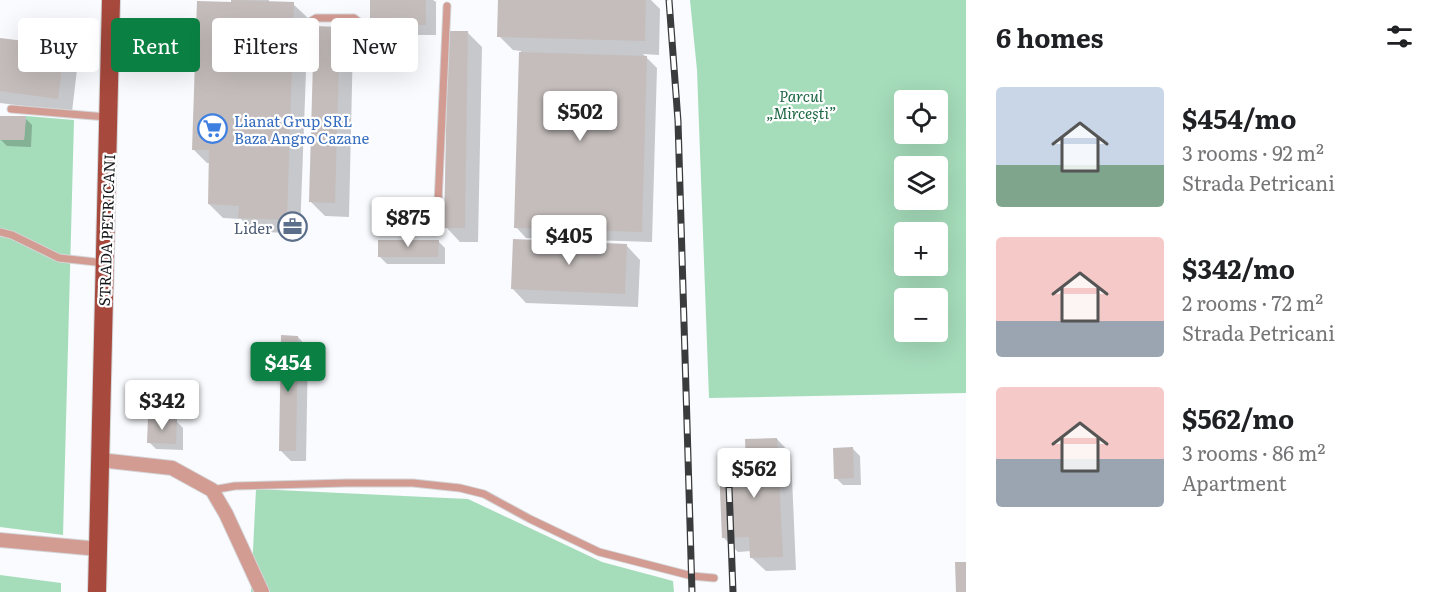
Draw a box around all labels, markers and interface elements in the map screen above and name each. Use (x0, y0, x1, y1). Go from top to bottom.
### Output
text: 6 homes (996, 17, 1103, 56)
chip: Buy (18, 18, 99, 72)
chip: Rent (111, 18, 200, 72)
chip: Filters (212, 18, 319, 72)
chip: New (331, 18, 418, 72)
icon: filters (1383, 20, 1416, 53)
park label: Parcul „Mircești” (766, 84, 836, 124)
map controls (894, 90, 948, 342)
button: locate (894, 90, 948, 144)
pin: $502 (544, 91, 616, 142)
text: $502 (557, 95, 603, 125)
text: $454/mo (1182, 98, 1296, 137)
place label: Lianat Grup SRL Baza Angro Cazane (234, 109, 370, 149)
icon: home (1044, 111, 1116, 183)
supermarket icon: Lianat Grup SRL Baza Angro Cazane (197, 113, 229, 145)
text: 3 rooms · 92 m² (1182, 137, 1324, 167)
street label: STRADA PETRICANI (92, 153, 120, 307)
button: layers (894, 156, 948, 210)
text: Strada Petricani (1182, 167, 1335, 197)
pin: $875 (372, 197, 444, 248)
text: $875 (386, 201, 430, 231)
office icon: Lider (277, 211, 309, 243)
pin: $405 (533, 215, 605, 266)
place label: Lider (234, 216, 272, 239)
text: $405 (545, 219, 593, 249)
button: + (894, 222, 948, 276)
text: $342/mo (1182, 248, 1295, 287)
icon: home (1044, 261, 1116, 333)
text: 2 rooms · 72 m² (1182, 287, 1323, 317)
button: − (894, 288, 948, 342)
text: Strada Petricani (1182, 317, 1335, 347)
pin: $454 (252, 342, 324, 393)
text: $454 (265, 346, 311, 376)
pin: $342 (126, 380, 198, 431)
text: $342 (139, 384, 185, 414)
text: $562/mo (1182, 398, 1294, 437)
icon: home (1044, 411, 1116, 483)
text: 3 rooms · 86 m² (1182, 437, 1325, 467)
pin: $562 (718, 448, 790, 499)
text: $562 (731, 452, 777, 482)
text: Apartment (1182, 467, 1287, 497)

